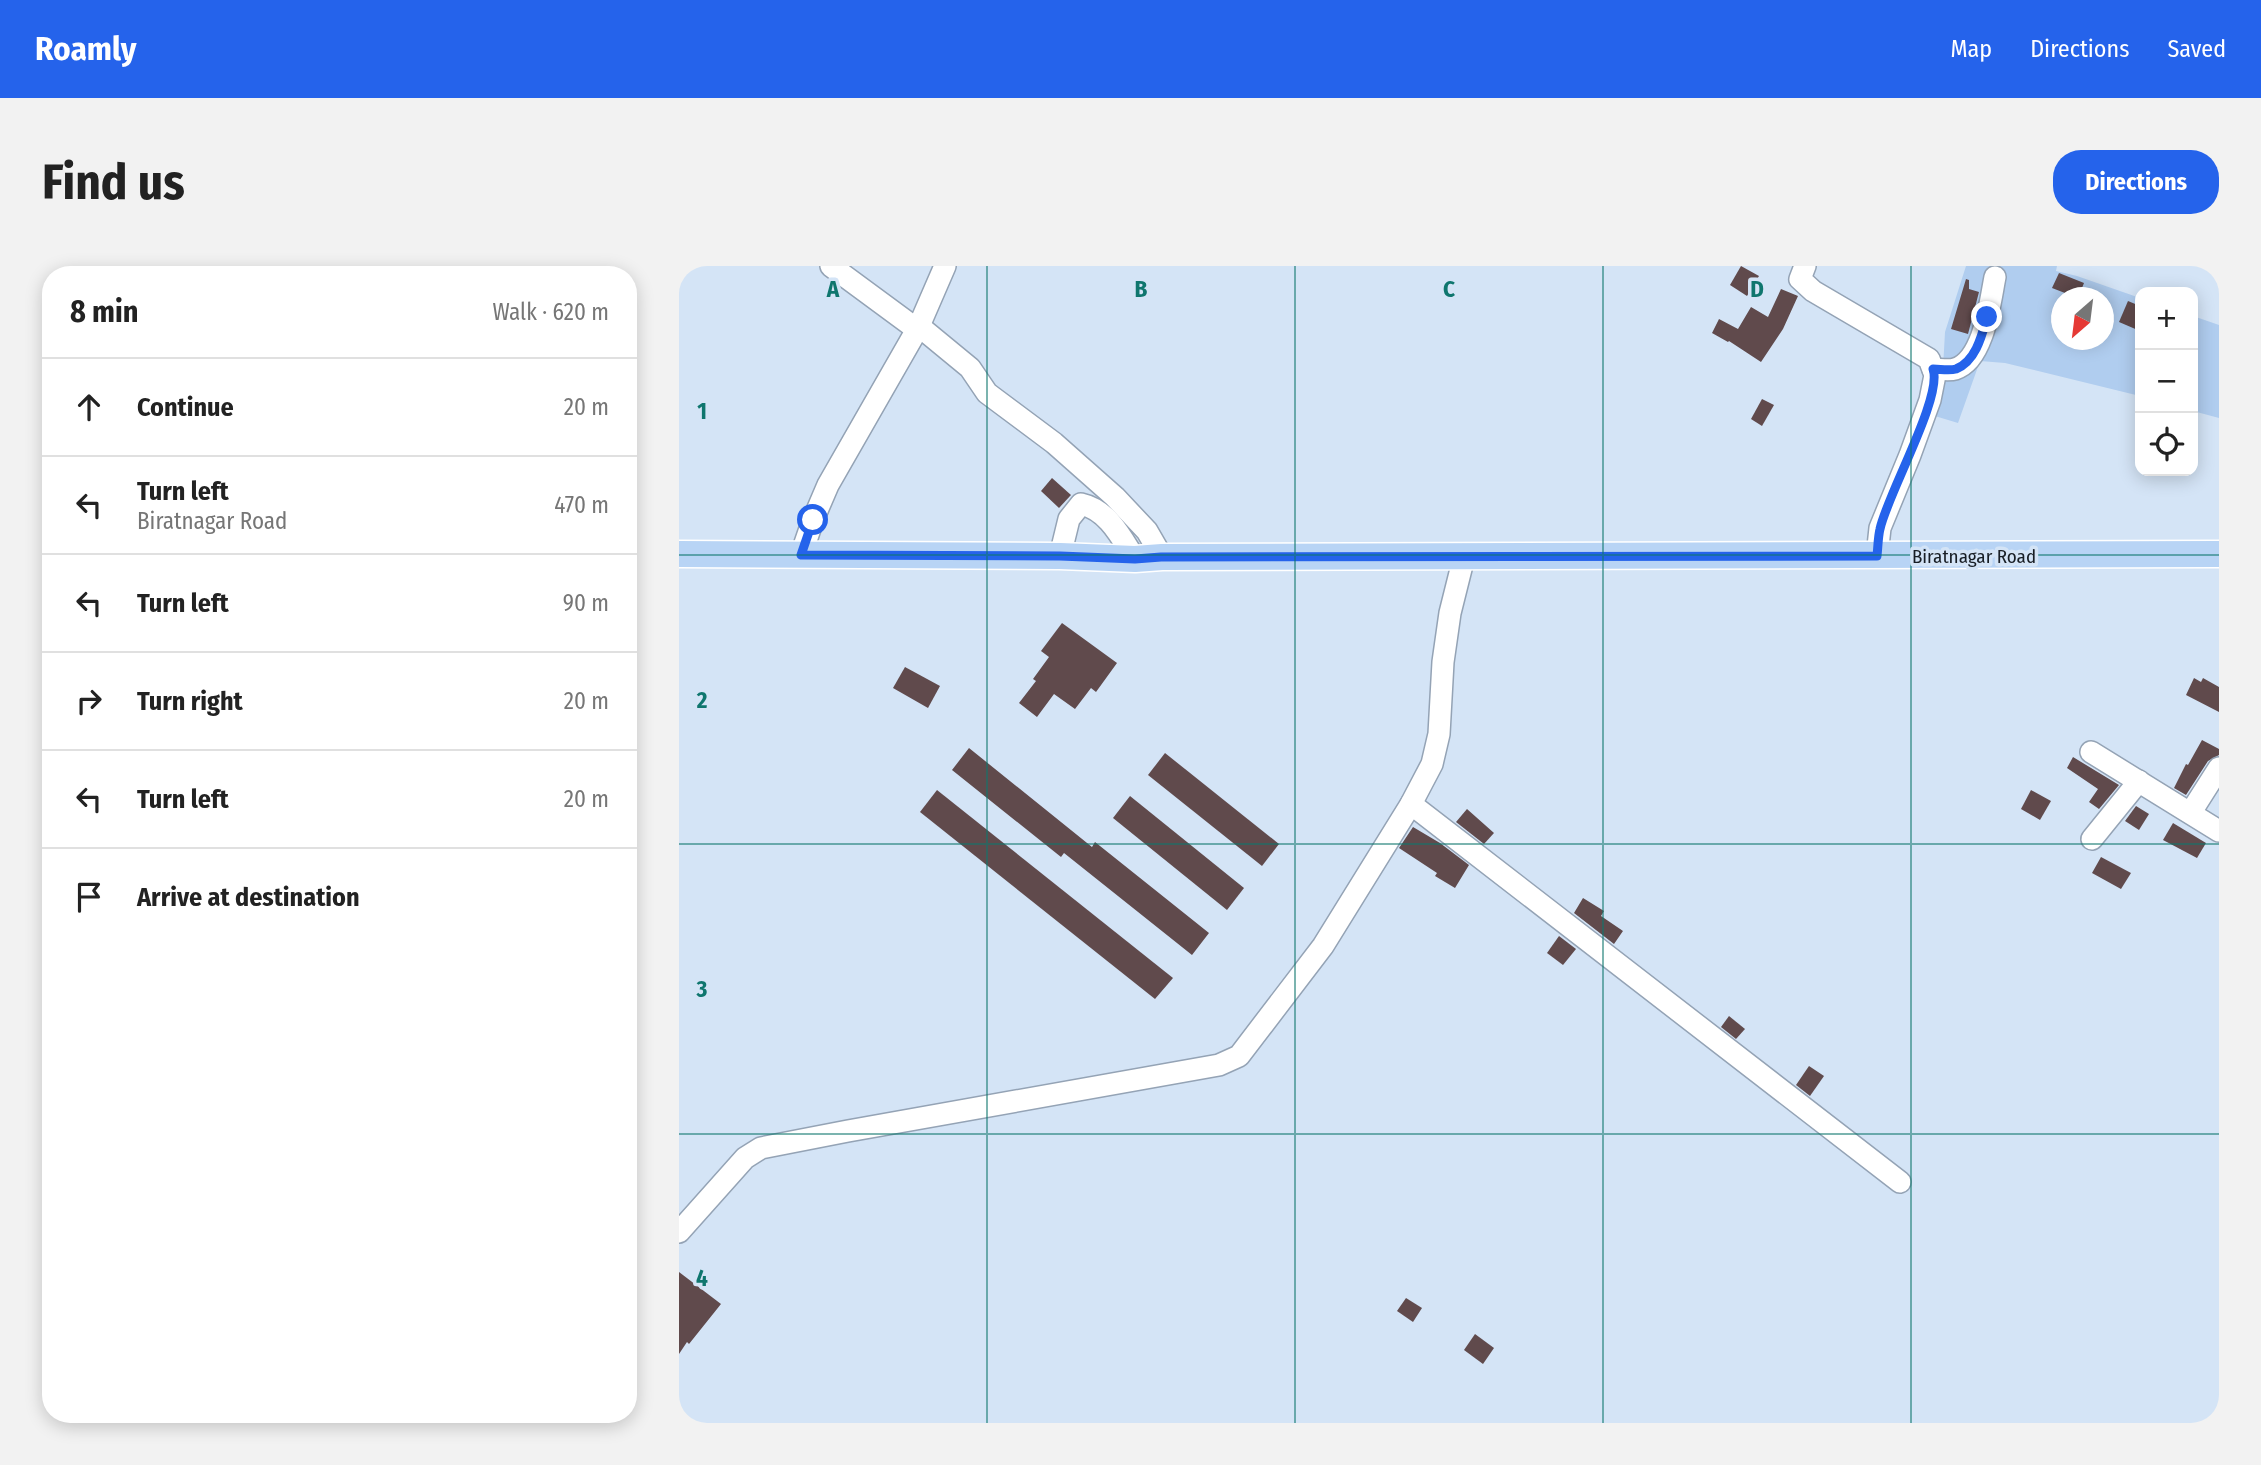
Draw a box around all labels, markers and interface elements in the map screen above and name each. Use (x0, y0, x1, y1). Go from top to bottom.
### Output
text: Roamly (35, 29, 136, 69)
text: Map (1951, 35, 1992, 63)
text: Directions (2030, 35, 2129, 63)
text: Saved (2167, 35, 2226, 63)
button: Directions (2053, 150, 2219, 214)
text: Find us (42, 153, 185, 212)
text: A (826, 275, 840, 303)
text: B (1135, 275, 1148, 303)
text: C (1443, 275, 1455, 303)
text: D (1750, 275, 1764, 303)
north arrow (2051, 287, 2114, 350)
map controls (2135, 287, 2198, 476)
button: + (2135, 287, 2198, 350)
text: 8 min (70, 294, 138, 330)
text: Walk · 620 m (493, 298, 609, 326)
route end (1971, 301, 2002, 332)
button: − (2135, 350, 2198, 413)
icon: ahead (70, 388, 108, 426)
text: Continue (137, 392, 234, 423)
text: 20 m (564, 393, 609, 421)
text: 1 (697, 397, 707, 425)
button: locate (2135, 413, 2198, 476)
text: Turn left (137, 476, 229, 507)
icon: left (70, 486, 108, 524)
text: 470 m (554, 491, 609, 519)
route start (797, 504, 828, 535)
text: Biratnagar Road (137, 507, 287, 535)
street label: Biratnagar Road (1912, 545, 2036, 568)
icon: left (70, 584, 108, 622)
text: Turn left (137, 588, 229, 619)
text: 90 m (563, 589, 609, 617)
icon: right (70, 682, 108, 720)
text: Turn right (137, 686, 243, 717)
text: 2 (696, 686, 708, 714)
text: 20 m (564, 687, 609, 715)
icon: left (70, 780, 108, 818)
text: Turn left (137, 784, 229, 815)
text: 20 m (564, 785, 609, 813)
icon: arrive (70, 878, 108, 916)
text: Arrive at destination (137, 882, 360, 913)
text: 3 (696, 975, 708, 1003)
text: 4 (696, 1264, 708, 1292)

